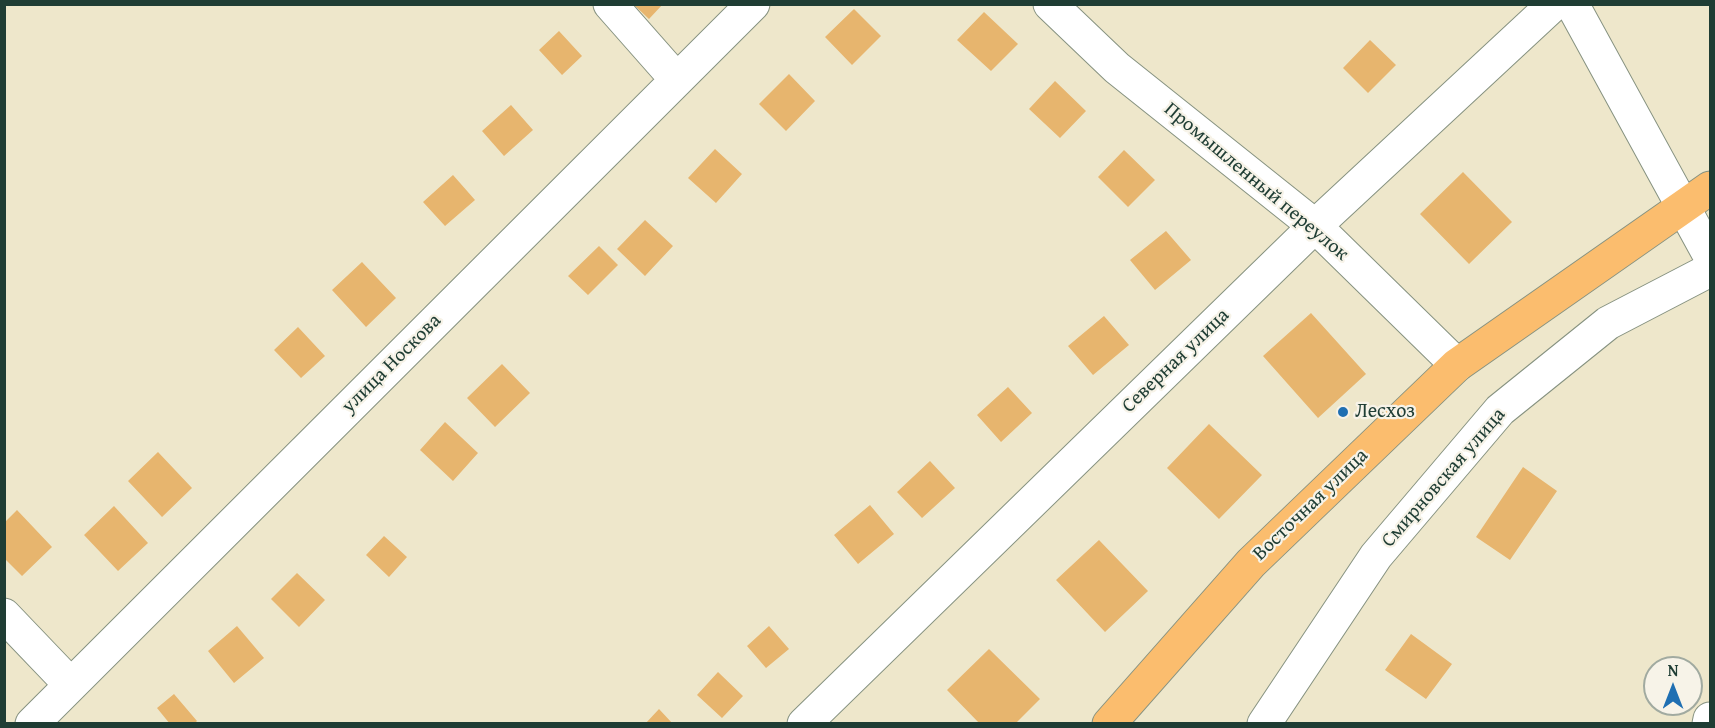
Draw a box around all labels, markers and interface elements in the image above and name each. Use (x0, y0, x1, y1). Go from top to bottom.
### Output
street label: Промышленный переулок (1159, 98, 1353, 266)
street label: Северная улица (1117, 304, 1235, 418)
street label: улица Носкова (337, 309, 447, 419)
place label: Лесхоз (1355, 400, 1415, 424)
street label: Смирновская улица (1377, 403, 1511, 553)
marker: Лесхоз (1336, 405, 1350, 419)
street label: Восточная улица (1248, 444, 1374, 566)
north arrow (1643, 656, 1703, 716)
text: N (1668, 658, 1678, 682)

